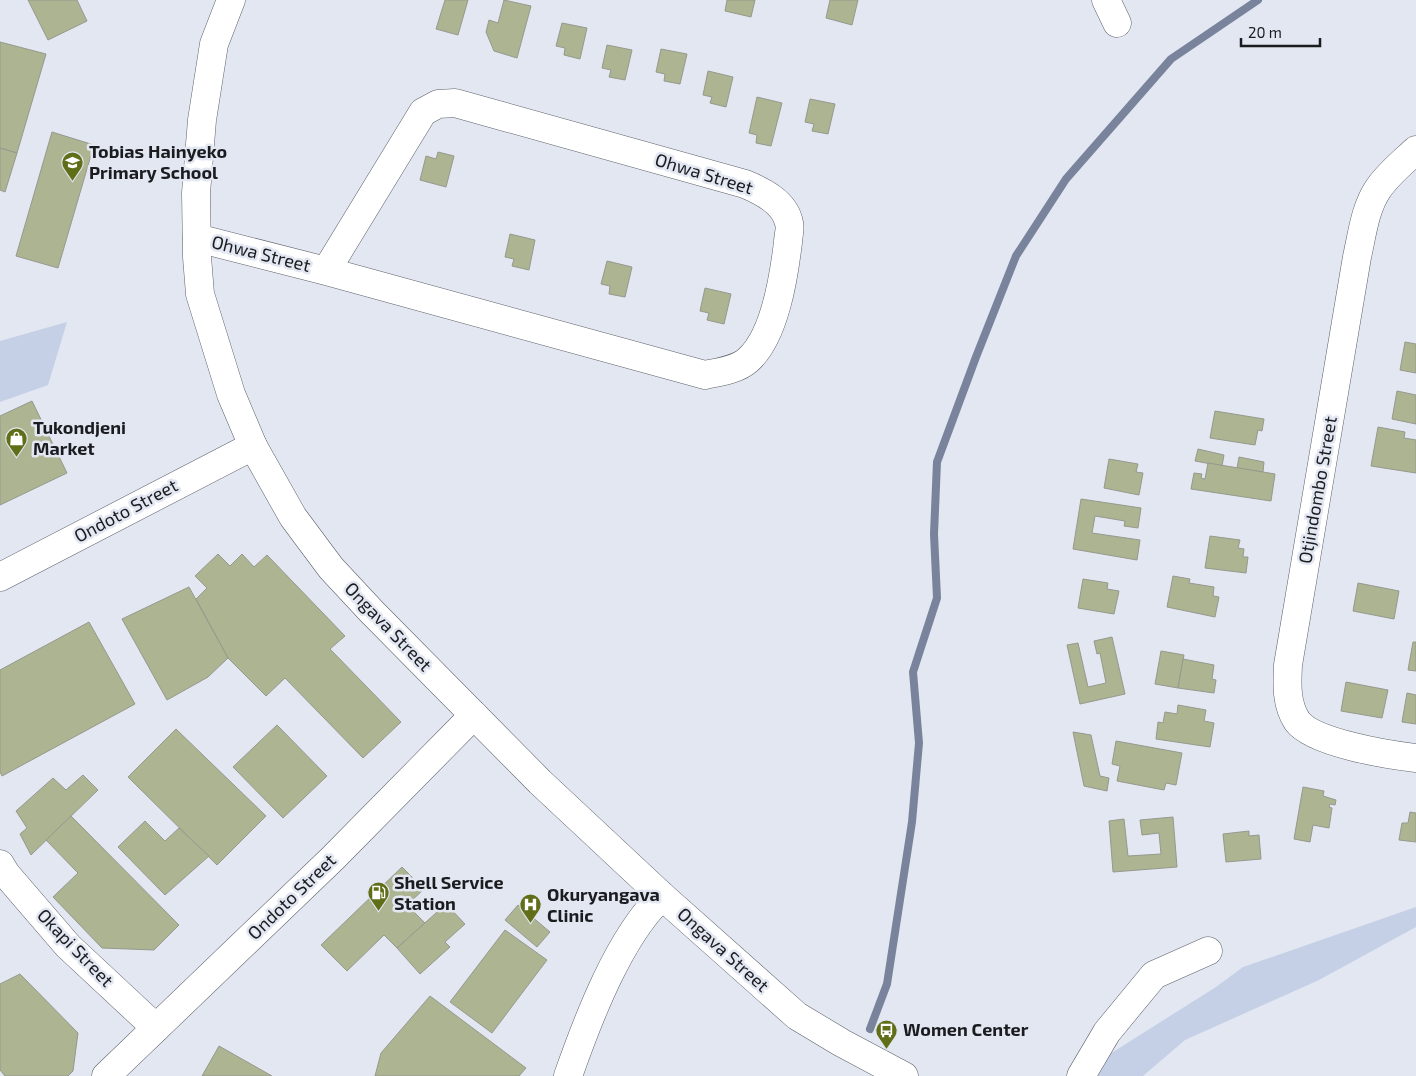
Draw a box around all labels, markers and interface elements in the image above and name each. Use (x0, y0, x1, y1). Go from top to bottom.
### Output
scale bar (1241, 15, 1320, 47)
text: 20 m (1248, 23, 1282, 41)
place label: Tobias Hainyeko Primary School (89, 140, 227, 183)
street label: Ohwa Street (653, 148, 756, 198)
school or university icon: Tobias Hainyeko Primary School (61, 150, 85, 181)
street label: Ohwa Street (209, 230, 313, 276)
street label: Otjindombo Street (1293, 414, 1341, 565)
place label: Tukondjeni Market (33, 416, 126, 459)
shop icon: Tukondjeni Market (5, 426, 29, 457)
street label: Ondoto Street (70, 474, 181, 547)
street label: Ongava Street (341, 577, 437, 676)
street label: Ondoto Street (243, 849, 340, 944)
place label: Shell Service Station (394, 871, 504, 914)
fuel station icon: Shell Service Station (366, 881, 390, 912)
place label: Okuryangava Clinic (547, 883, 660, 926)
hospital icon: Okuryangava Clinic (519, 893, 543, 924)
street label: Ongava Street (673, 902, 774, 996)
street label: Okapi Street (33, 904, 118, 991)
bus stop icon: Women Center (875, 1018, 899, 1049)
place label: Women Center (903, 1018, 1029, 1040)

